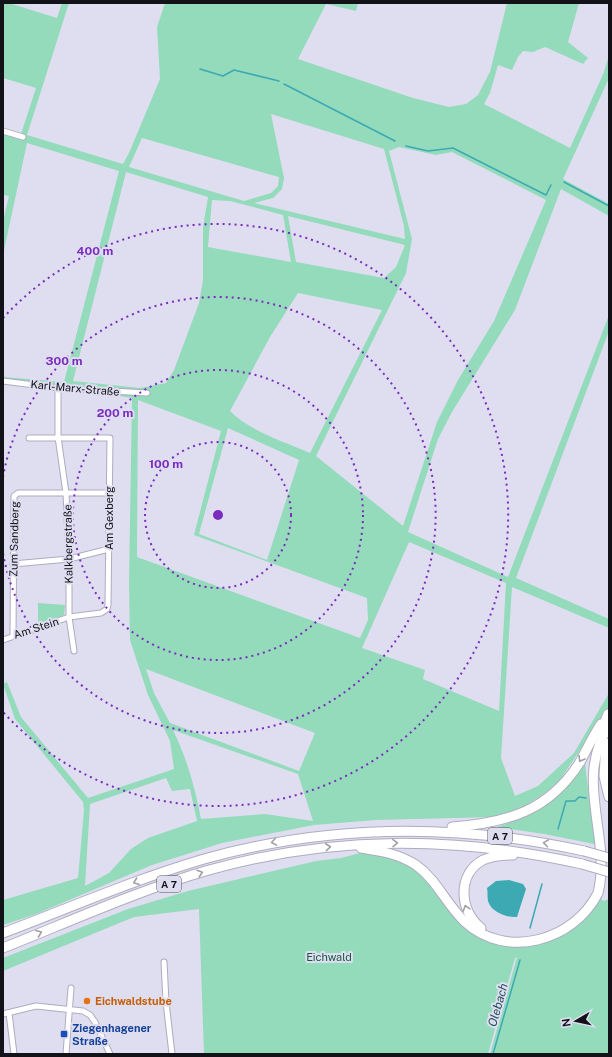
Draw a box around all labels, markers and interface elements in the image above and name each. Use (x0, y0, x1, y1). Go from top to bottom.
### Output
text: 400 m (77, 244, 114, 258)
text: 300 m (46, 354, 83, 368)
street label: Karl-Marx-Straße (30, 378, 120, 398)
text: 200 m (97, 406, 133, 420)
text: 100 m (149, 457, 183, 471)
street label: Am Gexberg (103, 486, 115, 550)
street label: Zum Sandberg (7, 501, 21, 577)
street label: Kalkbergstraße (61, 504, 75, 584)
centre of rings (211, 508, 225, 522)
street label: Am Stein (12, 615, 60, 641)
one-way arrow (578, 755, 585, 762)
road number: A 7 (488, 828, 512, 844)
one-way arrow (271, 838, 277, 846)
one-way arrow (392, 839, 398, 847)
one-way arrow (542, 839, 549, 848)
one-way arrow (324, 843, 331, 852)
one-way arrow (197, 869, 204, 878)
road number: A 7 (157, 876, 181, 892)
one-way arrow (133, 878, 140, 886)
one-way arrow (463, 904, 471, 911)
one-way arrow (36, 930, 43, 938)
park label: Eichwald (306, 951, 352, 963)
water label: Olebach (485, 981, 511, 1028)
place label: Eichwaldstube (95, 995, 172, 1007)
marker: Eichwaldstube (82, 996, 92, 1006)
north arrow (556, 1001, 596, 1041)
text: N (560, 1017, 573, 1028)
place label: Ziegenhagener Straße (72, 1022, 152, 1047)
marker: Ziegenhagener Straße (59, 1029, 69, 1039)

